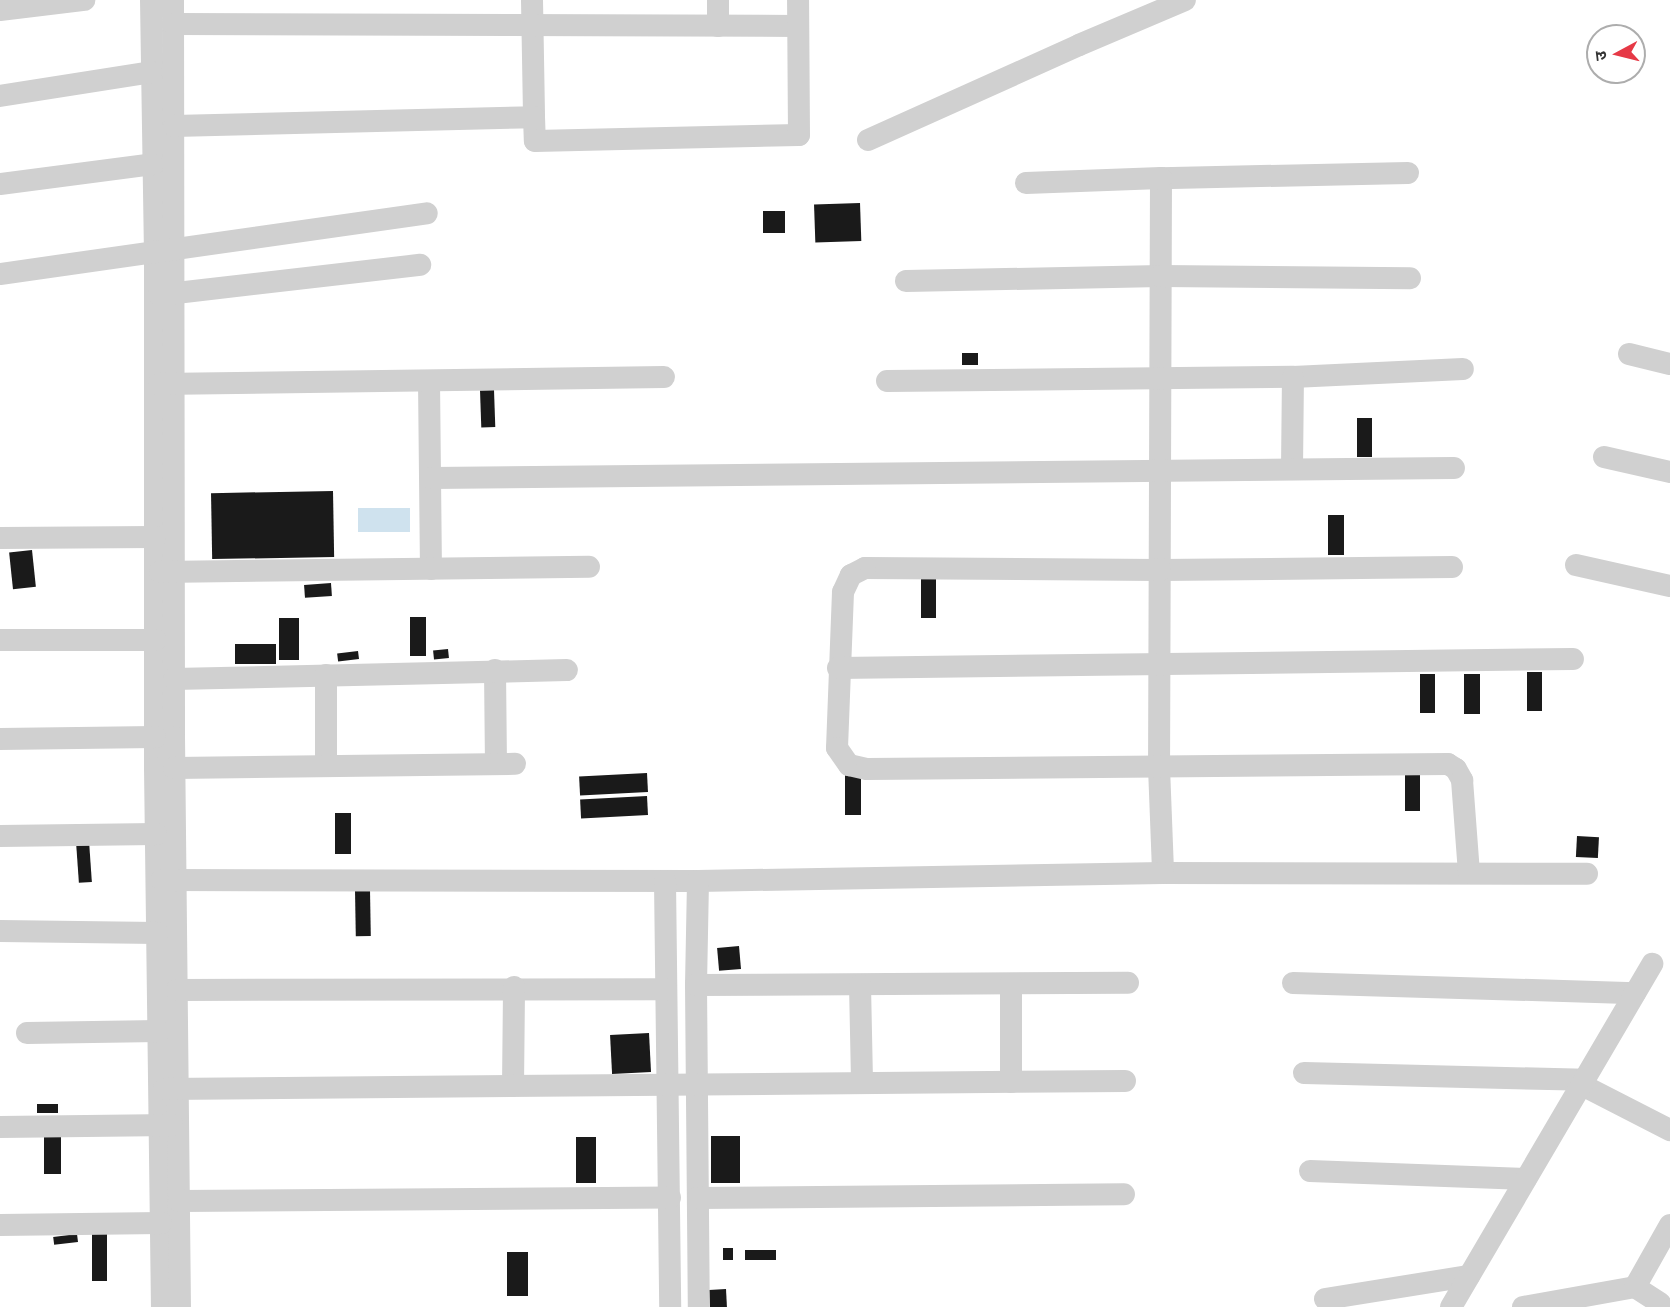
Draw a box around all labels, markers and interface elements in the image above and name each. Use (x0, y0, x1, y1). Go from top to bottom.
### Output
north arrow (1586, 24, 1646, 84)
text: उ (1590, 50, 1610, 62)

